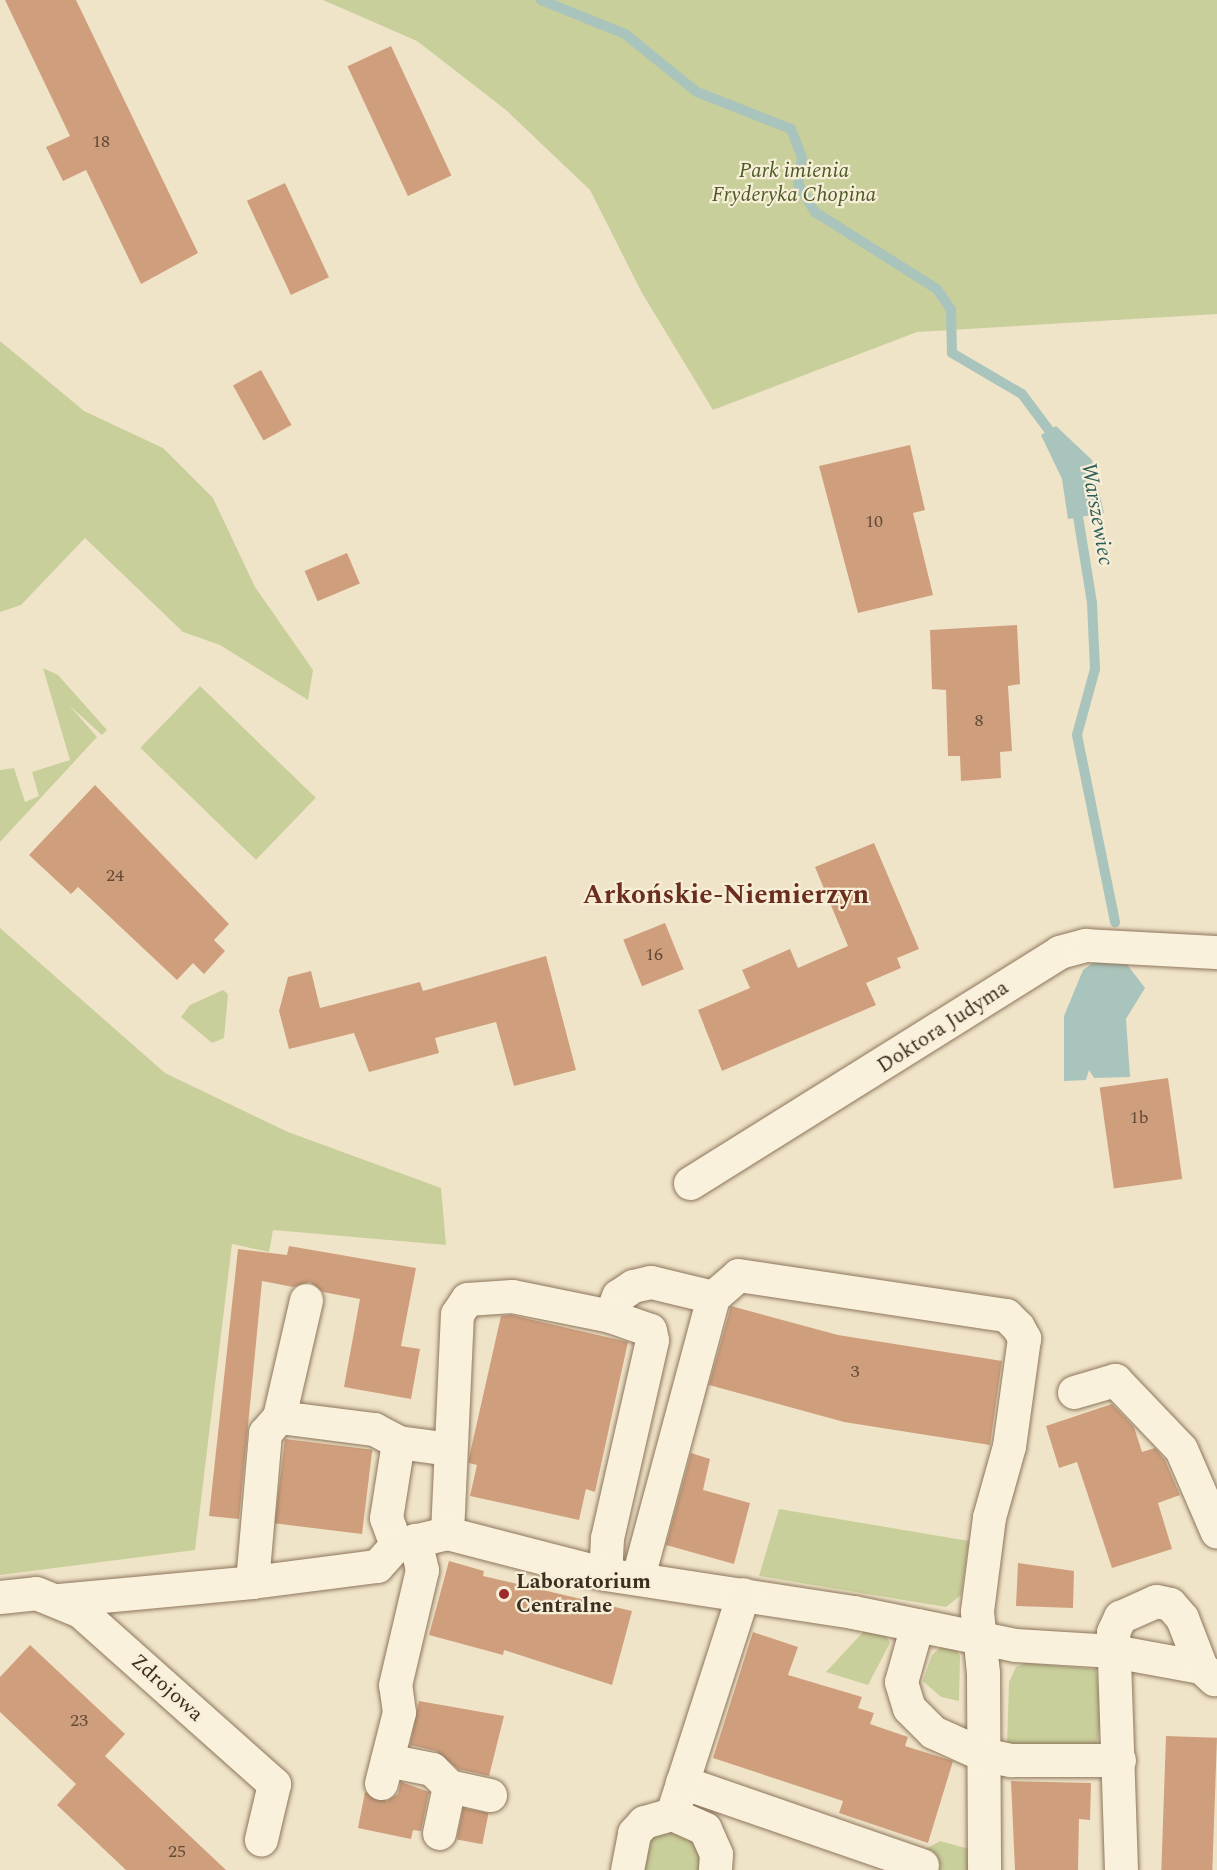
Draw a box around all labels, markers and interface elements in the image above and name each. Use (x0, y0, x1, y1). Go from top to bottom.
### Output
house number: 18 (92, 131, 110, 153)
park label: Park imienia Fryderyka Chopina (712, 158, 876, 208)
water label: Warszewiec (1075, 460, 1119, 568)
house number: 10 (865, 511, 883, 533)
house number: 8 (975, 710, 983, 732)
house number: 24 (106, 865, 124, 887)
district label: Arkońskie-Niemierzyn (583, 880, 869, 912)
house number: 16 (645, 944, 663, 966)
street label: Doktora Judyma (873, 975, 1013, 1079)
house number: 1b (1129, 1107, 1149, 1129)
house number: 3 (851, 1361, 859, 1383)
place label: Laboratorium Centralne (516, 1569, 651, 1619)
marker: Laboratorium Centralne (497, 1587, 511, 1601)
street label: Zdrojowa (126, 1649, 208, 1727)
house number: 23 (70, 1710, 88, 1732)
house number: 25 (168, 1841, 186, 1863)

